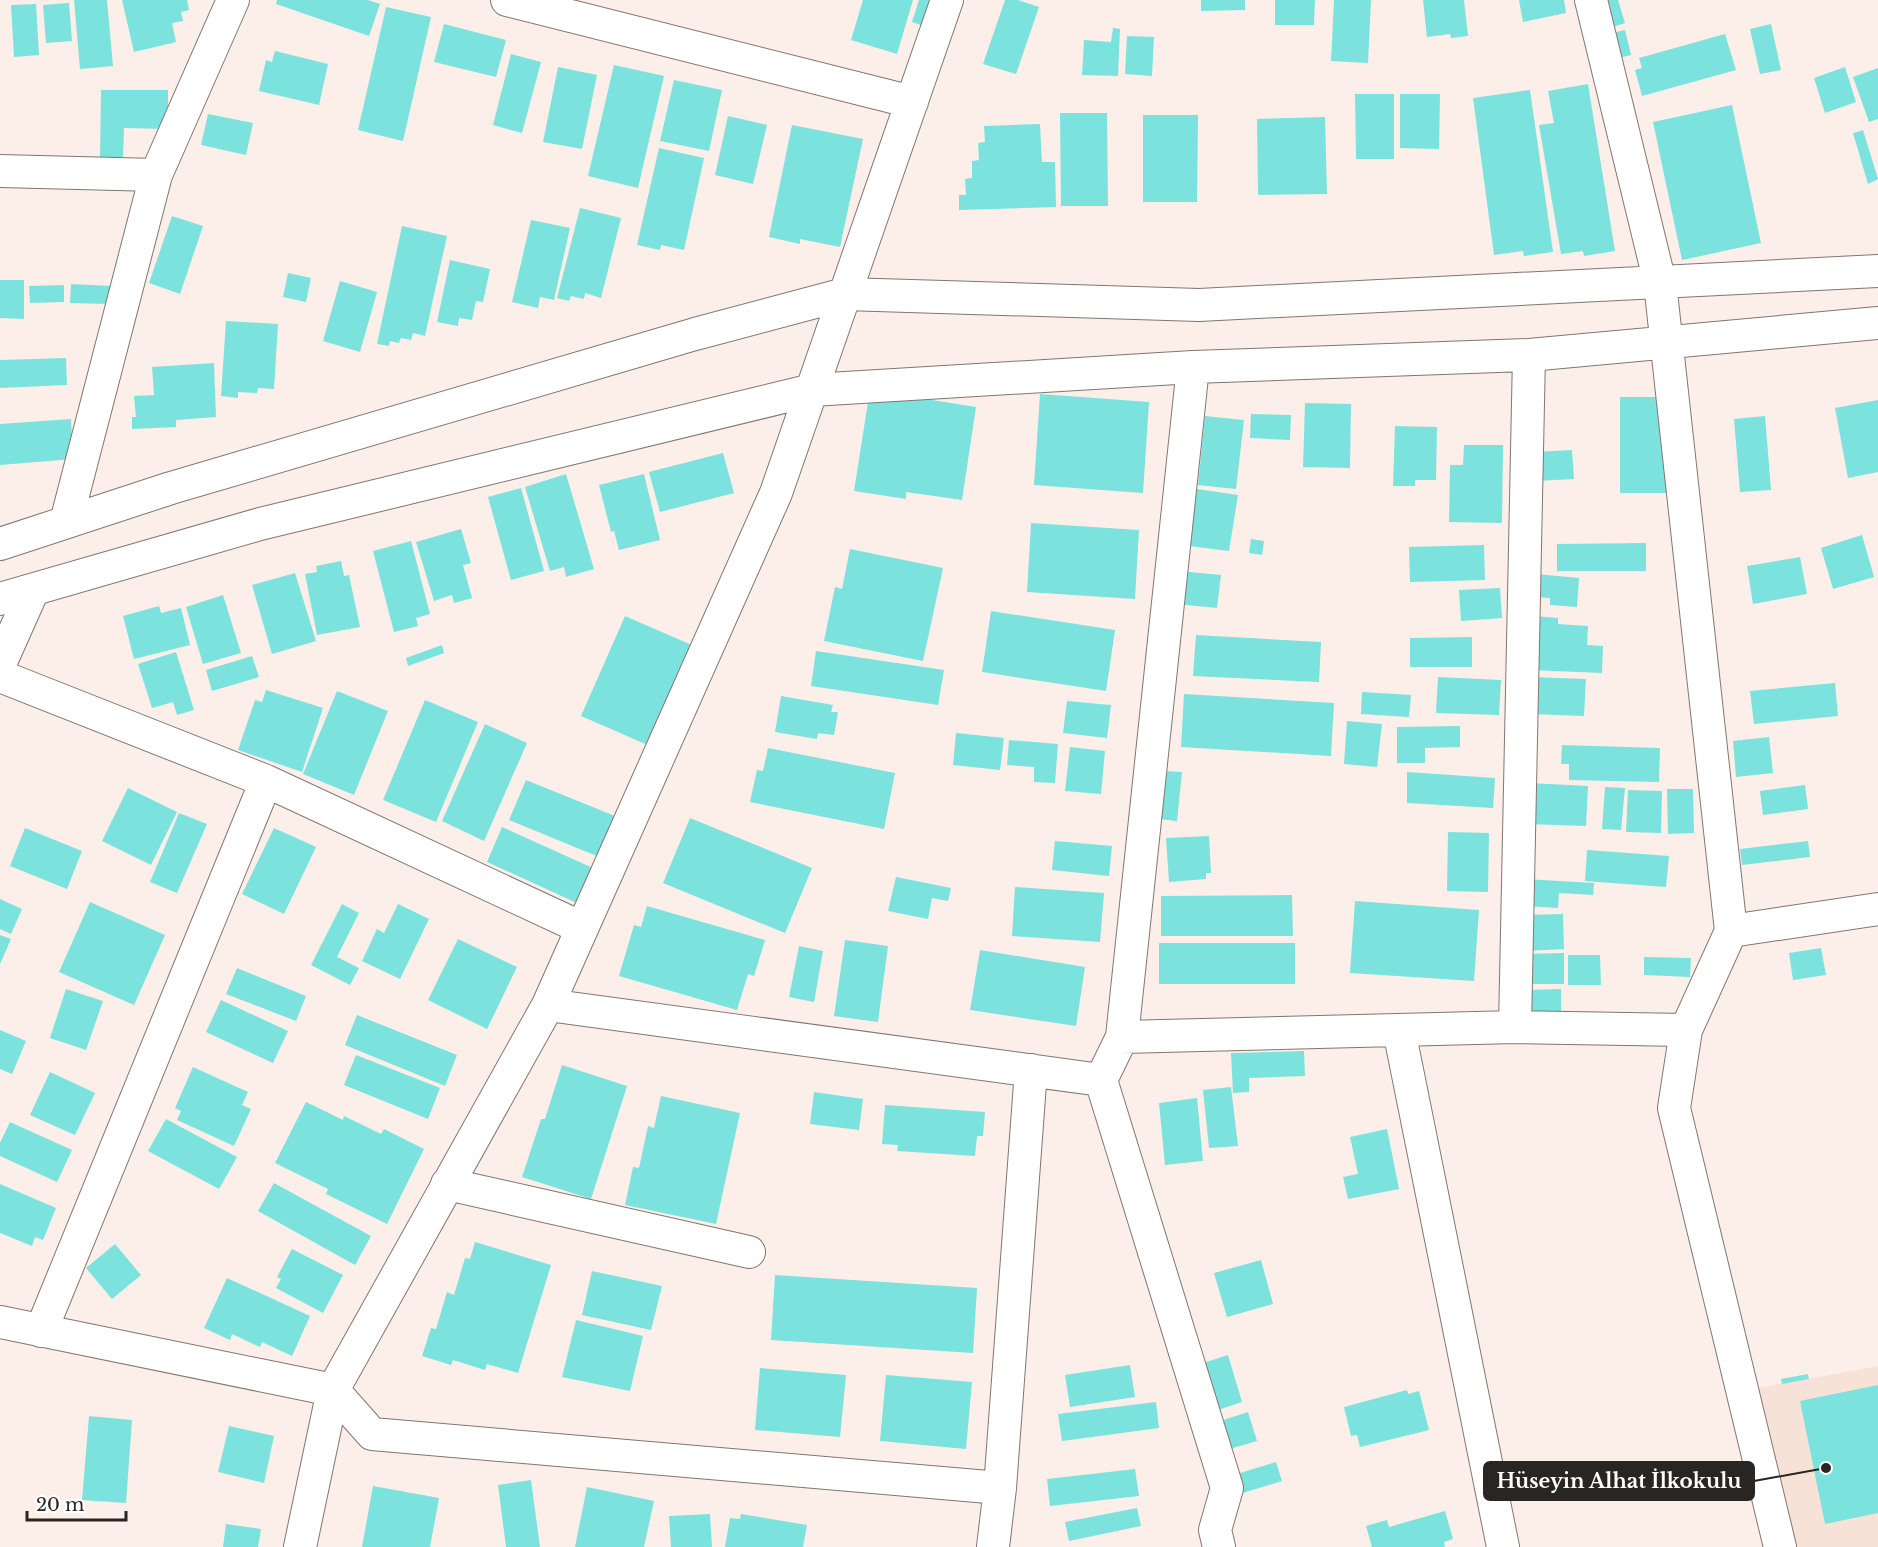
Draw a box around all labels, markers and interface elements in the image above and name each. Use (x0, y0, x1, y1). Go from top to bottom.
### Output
callout: Hüseyin Alhat İlkokulu (1484, 1462, 1754, 1500)
text: Hüseyin Alhat İlkokulu (1497, 1468, 1742, 1493)
scale bar (27, 1484, 126, 1522)
text: 20 m (36, 1494, 84, 1516)

